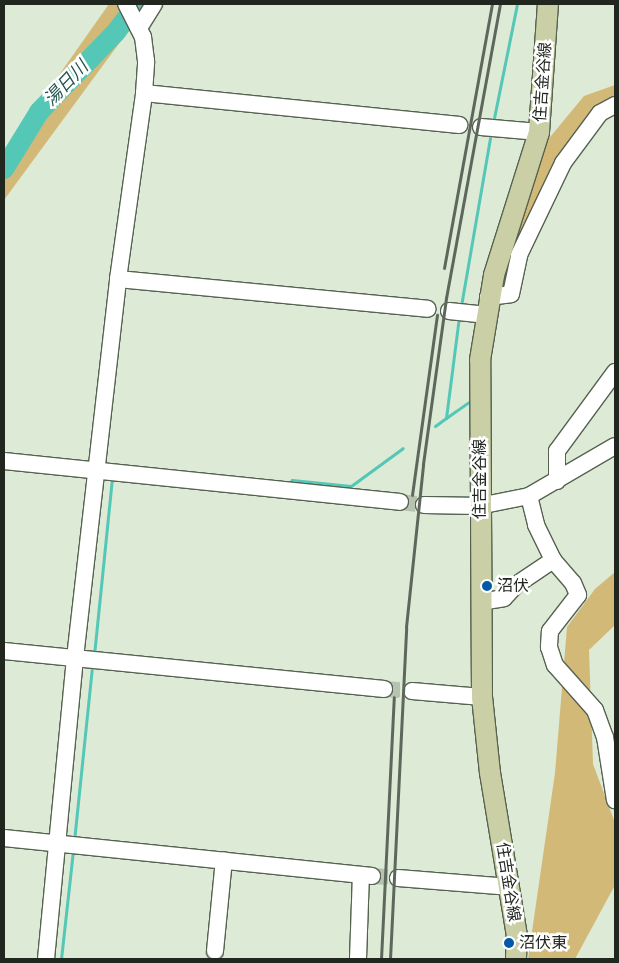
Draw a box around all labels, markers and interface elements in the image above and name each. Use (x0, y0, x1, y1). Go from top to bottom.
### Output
street label: 住吉金谷線 (531, 41, 555, 123)
water label: 湯日川 (40, 57, 94, 111)
street label: 住吉金谷線 (470, 439, 490, 519)
place label: 沼伏 (497, 576, 529, 596)
marker: 沼伏 (481, 580, 493, 592)
street label: 住吉金谷線 (492, 841, 524, 923)
place label: 沼伏東 (519, 933, 567, 953)
marker: 沼伏東 (503, 937, 515, 949)

